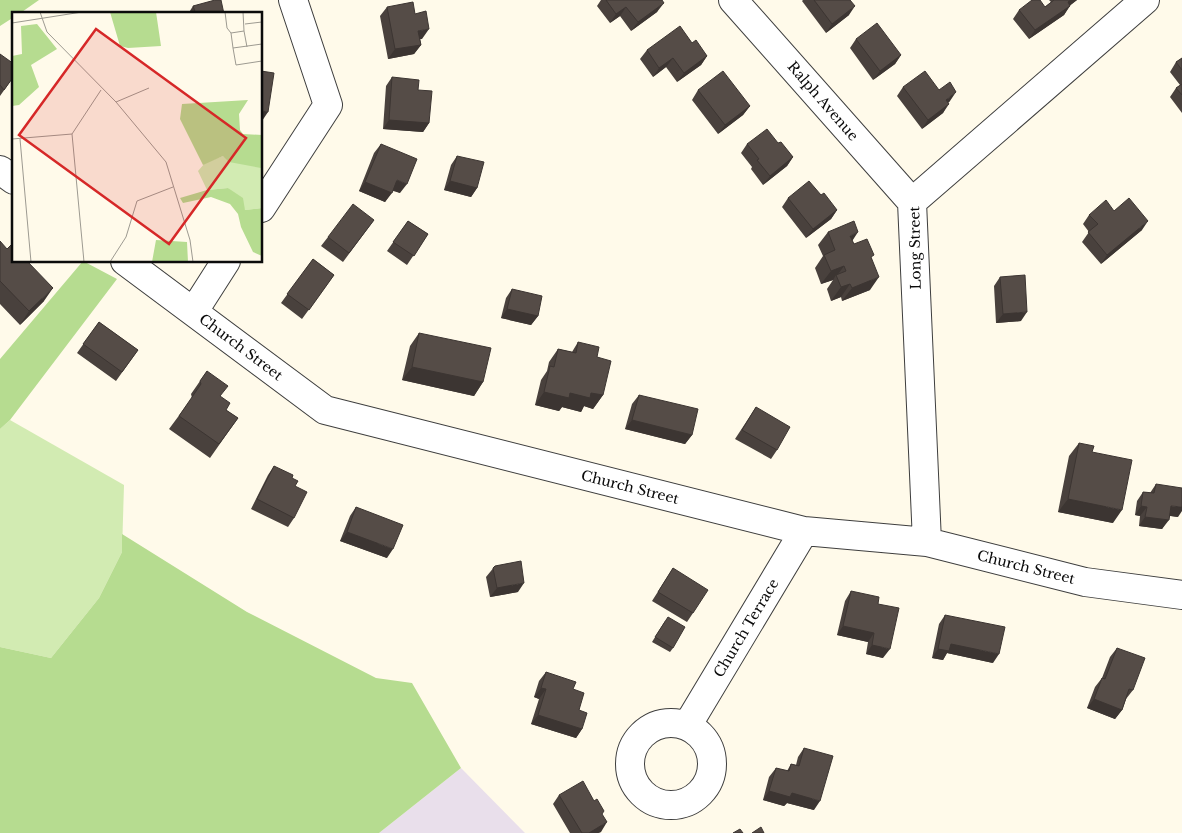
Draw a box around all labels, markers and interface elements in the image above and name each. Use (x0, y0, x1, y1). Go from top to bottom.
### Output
inset map (12, 12, 262, 262)
street label: Ralph Avenue (784, 58, 862, 144)
street label: Long Street (905, 205, 925, 290)
street label: Church Street (196, 310, 287, 385)
street label: Church Street (579, 466, 681, 508)
street label: Church Street (975, 546, 1077, 588)
street label: Church Terrace (709, 575, 783, 681)

